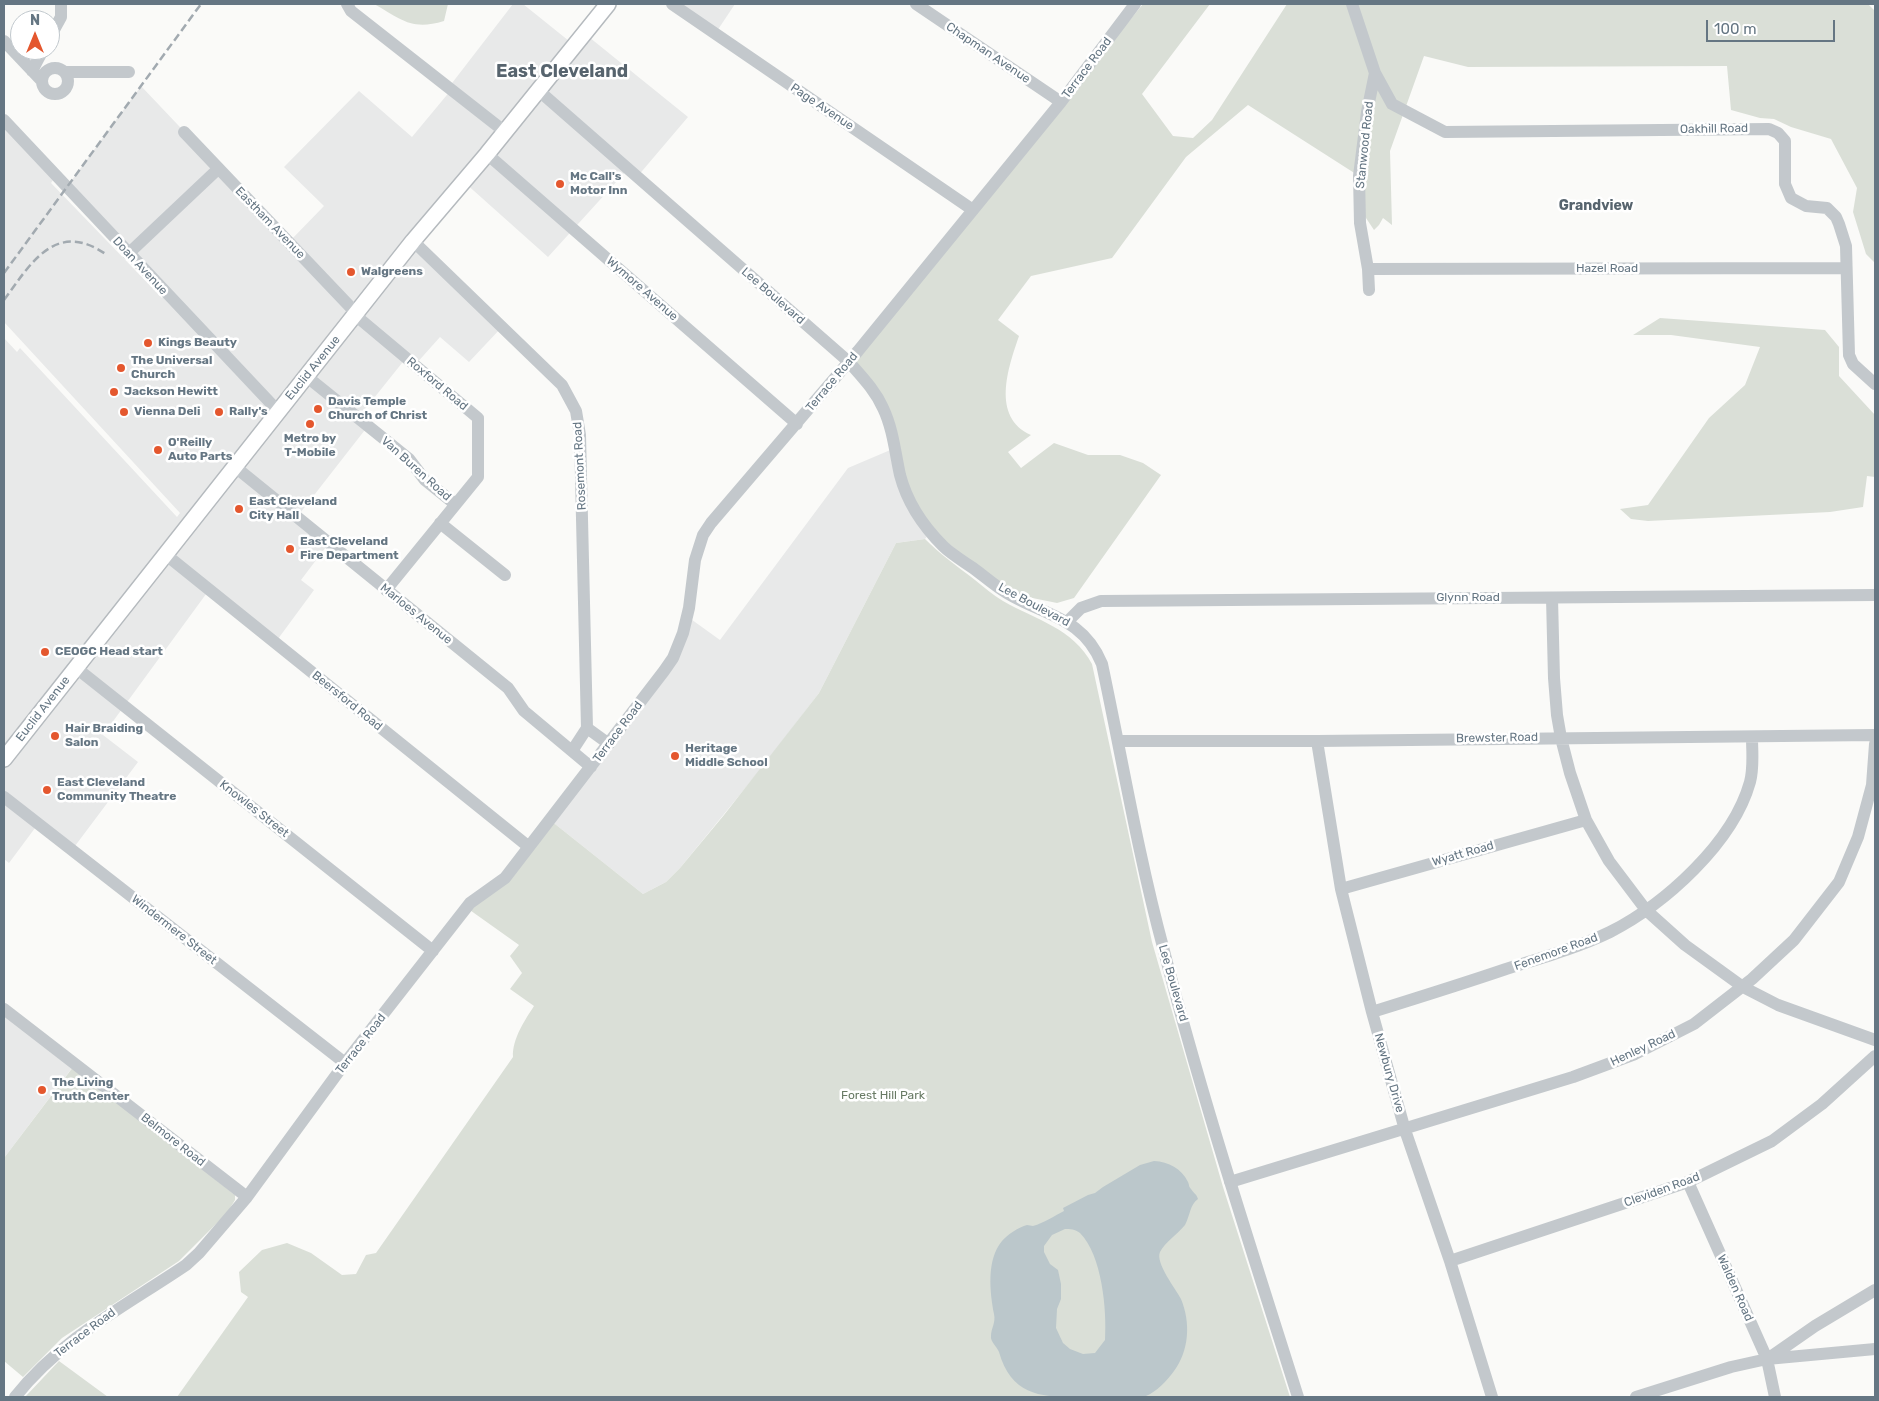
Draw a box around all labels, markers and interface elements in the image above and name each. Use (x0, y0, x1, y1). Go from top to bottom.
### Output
north arrow (10, 10, 60, 60)
scale bar (1709, 10, 1838, 42)
text: N (30, 12, 40, 29)
street label: Chapman Avenue (943, 19, 1033, 87)
text: 100 m (1714, 20, 1756, 38)
street label: Terrace Road (1059, 35, 1115, 101)
district label: East Cleveland (496, 61, 628, 83)
street label: Page Avenue (788, 81, 856, 133)
street label: Stanwood Road (1353, 101, 1377, 189)
street label: Oakhill Road (1680, 121, 1748, 137)
place label: Mc Call's Motor Inn (570, 170, 628, 198)
marker: Mc Call's Motor Inn (554, 178, 566, 190)
street label: Eastham Avenue (232, 184, 308, 262)
district label: Grandview (1559, 198, 1633, 214)
street label: Doan Avenue (109, 234, 171, 298)
street label: Wymore Avenue (603, 254, 681, 324)
street label: Hazel Road (1576, 262, 1638, 276)
place label: Walgreens (361, 265, 423, 279)
street label: Lee Boulevard (738, 265, 808, 327)
marker: Walgreens (345, 266, 357, 278)
street label: Euclid Avenue (283, 333, 343, 403)
place label: Kings Beauty (158, 336, 237, 350)
marker: Kings Beauty (142, 337, 154, 349)
street label: Terrace Road (803, 349, 861, 415)
place label: The Universal Church (131, 354, 212, 382)
street label: Roxford Road (404, 354, 470, 414)
marker: The Universal Church (115, 362, 127, 374)
place label: Jackson Hewitt (124, 385, 218, 399)
marker: Jackson Hewitt (108, 386, 120, 398)
place label: Davis Temple Church of Christ (328, 395, 427, 423)
marker: Davis Temple Church of Christ (312, 403, 324, 415)
place label: Vienna Deli (134, 405, 200, 419)
place label: Rally's (229, 405, 268, 419)
marker: Vienna Deli (118, 406, 130, 418)
marker: Rally's (213, 406, 225, 418)
marker: Metro by T-Mobile (304, 418, 316, 430)
street label: Rosemont Road (570, 422, 590, 510)
place label: Metro by T-Mobile (284, 432, 336, 460)
street label: Van Buren Road (378, 434, 454, 504)
place label: O'Reilly Auto Parts (168, 436, 232, 464)
marker: O'Reilly Auto Parts (152, 444, 164, 456)
place label: East Cleveland City Hall (249, 495, 337, 523)
marker: East Cleveland City Hall (233, 503, 245, 515)
place label: East Cleveland Fire Department (300, 535, 399, 563)
marker: East Cleveland Fire Department (284, 543, 296, 555)
street label: Lee Boulevard (996, 580, 1072, 630)
street label: Marloes Avenue (377, 581, 455, 647)
street label: Glynn Road (1436, 591, 1500, 605)
place label: CEOGC Head start (55, 645, 163, 659)
marker: CEOGC Head start (39, 646, 51, 658)
street label: Beersford Road (309, 668, 385, 734)
street label: Euclid Avenue (13, 673, 73, 745)
street label: Terrace Road (590, 699, 646, 765)
place label: Hair Braiding Salon (65, 722, 143, 750)
marker: Hair Braiding Salon (49, 730, 61, 742)
street label: Brewster Road (1456, 730, 1538, 746)
place label: Heritage Middle School (685, 742, 768, 770)
marker: Heritage Middle School (669, 750, 681, 762)
place label: East Cleveland Community Theatre (57, 776, 176, 804)
street label: Knowles Street (216, 777, 292, 841)
marker: East Cleveland Community Theatre (41, 784, 53, 796)
street label: Wyatt Road (1431, 838, 1495, 870)
street label: Windermere Street (128, 892, 220, 968)
street label: Fenemore Road (1512, 930, 1600, 974)
street label: Lee Boulevard (1155, 943, 1191, 1023)
street label: Terrace Road (333, 1011, 389, 1077)
street label: Henley Road (1608, 1027, 1678, 1069)
street label: Newbury Drive (1371, 1032, 1407, 1114)
place label: The Living Truth Center (52, 1076, 129, 1104)
marker: The Living Truth Center (36, 1084, 48, 1096)
park label: Forest Hill Park (841, 1089, 925, 1103)
street label: Belmore Road (138, 1110, 208, 1170)
street label: Cleviden Road (1622, 1170, 1702, 1210)
street label: Walden Road (1714, 1252, 1756, 1324)
street label: Terrace Road (52, 1305, 118, 1361)

